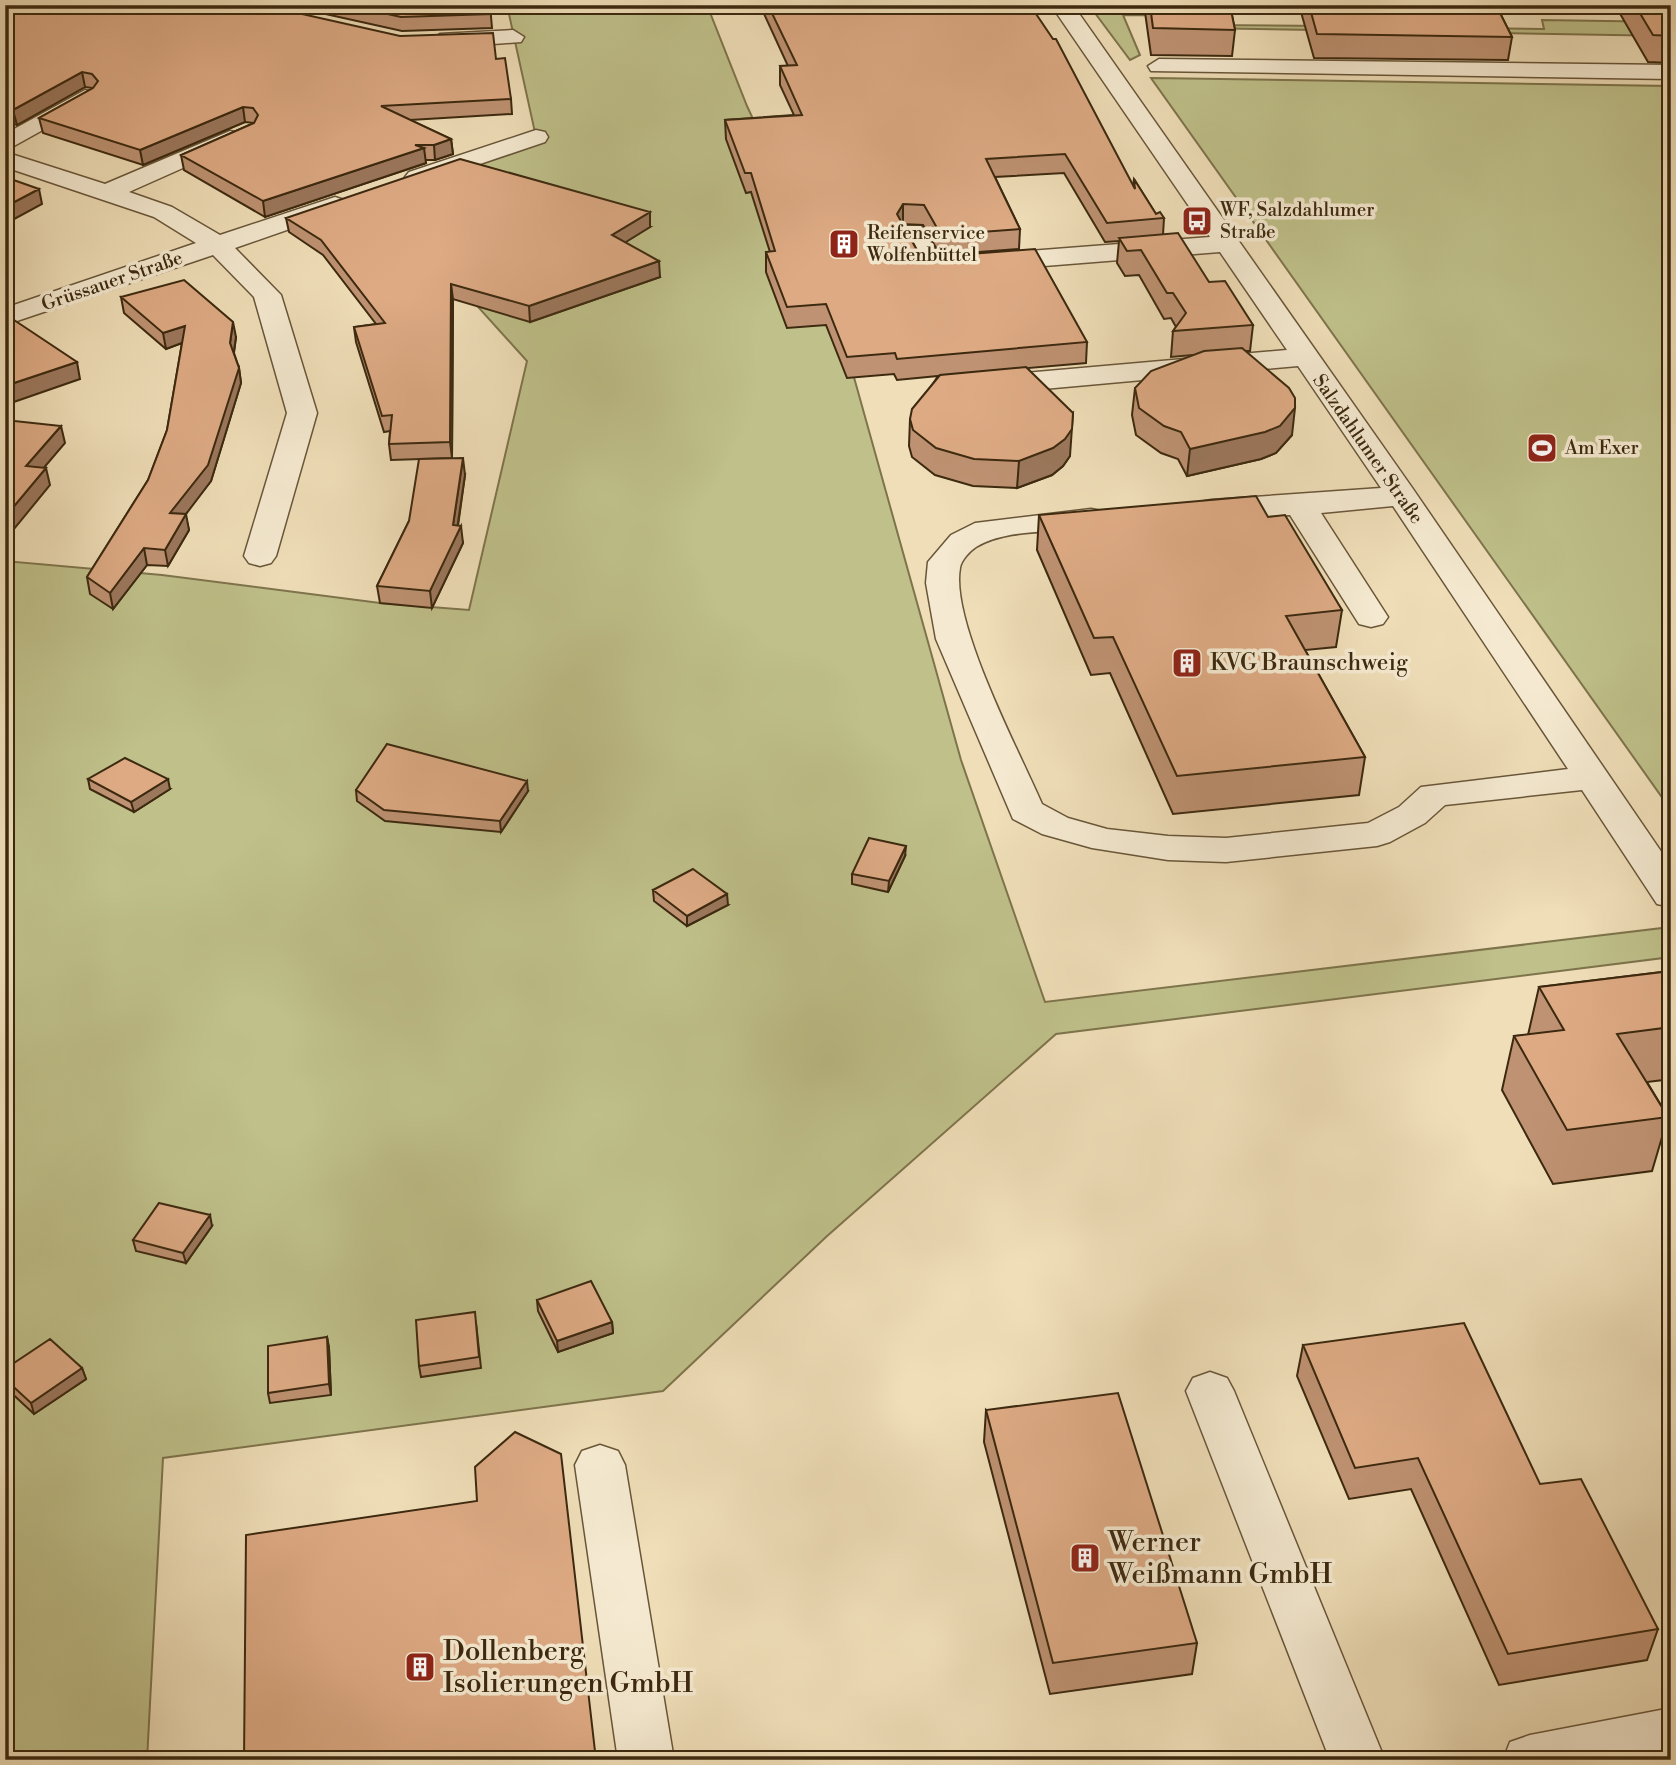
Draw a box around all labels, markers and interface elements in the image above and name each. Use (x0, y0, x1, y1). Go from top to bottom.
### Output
place label: WF, Salzdahlumer Straße (1219, 198, 1374, 244)
bus stop icon: WF, Salzdahlumer Straße (1180, 204, 1214, 238)
place label: Reifenservice Wolfenbüttel (866, 221, 985, 267)
building icon: Reifenservice Wolfenbüttel (827, 227, 861, 261)
street label: Grüssauer Straße (38, 246, 186, 316)
street label: Salzdahlumer Straße (1307, 369, 1429, 529)
sports icon: Am Exer (1525, 431, 1559, 465)
place label: Am Exer (1564, 436, 1639, 460)
building icon: KVG Braunschweig (1170, 646, 1204, 680)
place label: KVG Braunschweig (1210, 649, 1408, 677)
place label: Werner Weißmann GmbH (1107, 1525, 1333, 1592)
building icon: Werner Weißmann GmbH (1068, 1541, 1102, 1575)
place label: Dollenberg Isolierungen GmbH (443, 1634, 694, 1701)
building icon: Dollenberg Isolierungen GmbH (403, 1650, 437, 1684)

